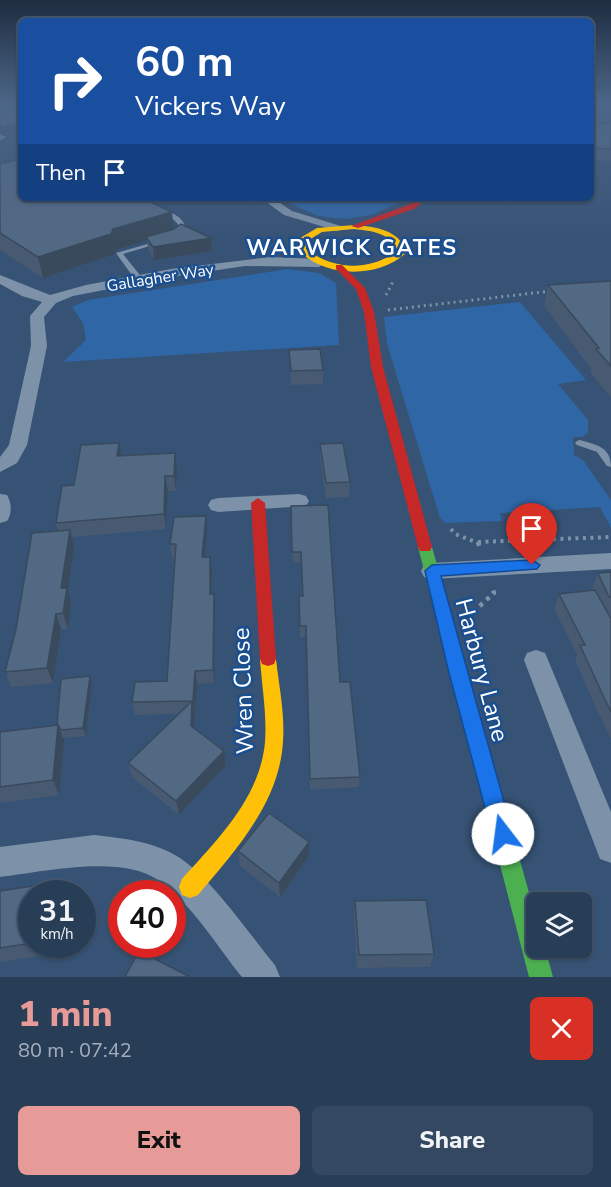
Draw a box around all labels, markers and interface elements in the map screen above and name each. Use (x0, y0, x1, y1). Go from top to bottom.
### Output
text: 60 m (135, 34, 234, 91)
icon: right (36, 42, 114, 120)
text: Vickers Way (135, 88, 286, 125)
icon: arrive (98, 156, 131, 189)
text: Then (36, 158, 86, 188)
district label: WARWICK GATES (246, 233, 458, 263)
street label: Gallagher Way (105, 259, 216, 297)
pin (506, 503, 557, 565)
icon: arrive (515, 512, 548, 545)
street label: Harbury Lane (448, 595, 516, 745)
street label: Wren Close (225, 627, 261, 755)
position arrow (471, 802, 535, 866)
speed limit sign: 40 (108, 880, 186, 958)
text: 31 (39, 891, 75, 932)
map controls (526, 892, 592, 958)
button: layers (526, 892, 592, 958)
text: km/h (40, 924, 74, 944)
text: 1 min (18, 990, 113, 1039)
button: close (530, 997, 593, 1060)
text: 80 m · 07:42 (18, 1037, 132, 1064)
button: Exit (18, 1106, 300, 1175)
button: Share (312, 1106, 593, 1175)

